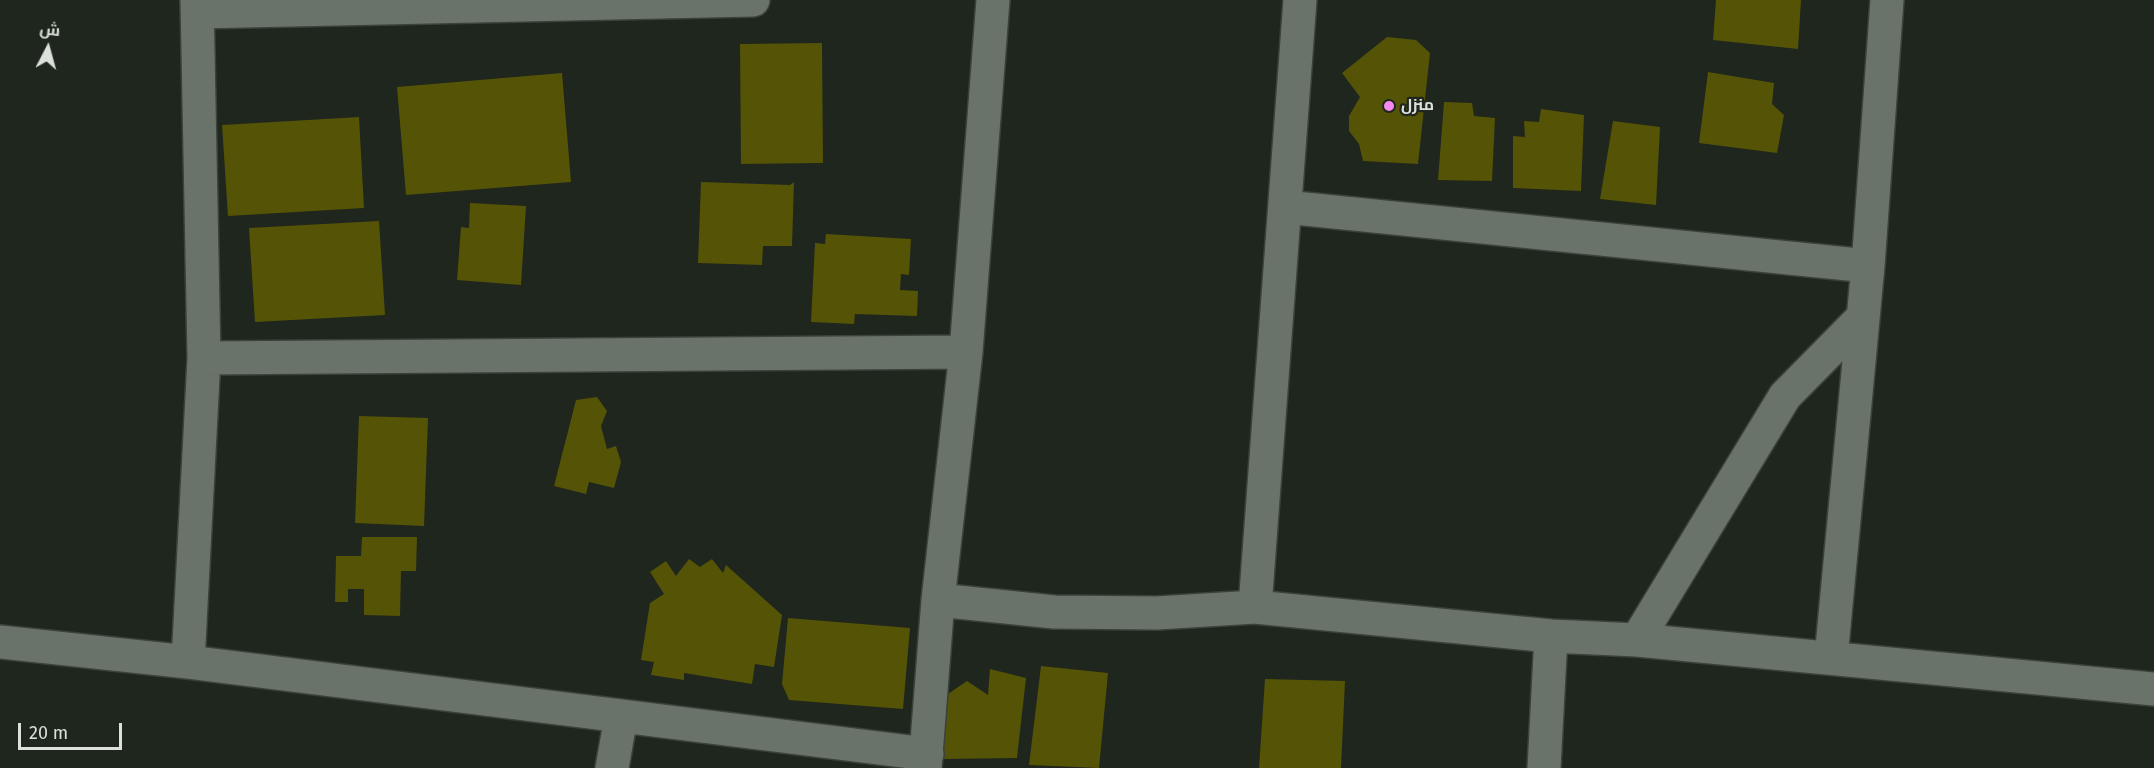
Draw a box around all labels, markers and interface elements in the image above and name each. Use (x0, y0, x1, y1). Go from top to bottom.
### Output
north arrow (18, 18, 78, 78)
text: ش (39, 19, 61, 40)
place label: منزل (1401, 96, 1434, 116)
marker: منزل (1382, 99, 1396, 113)
scale bar (21, 711, 124, 749)
text: 20 m (29, 722, 68, 744)

